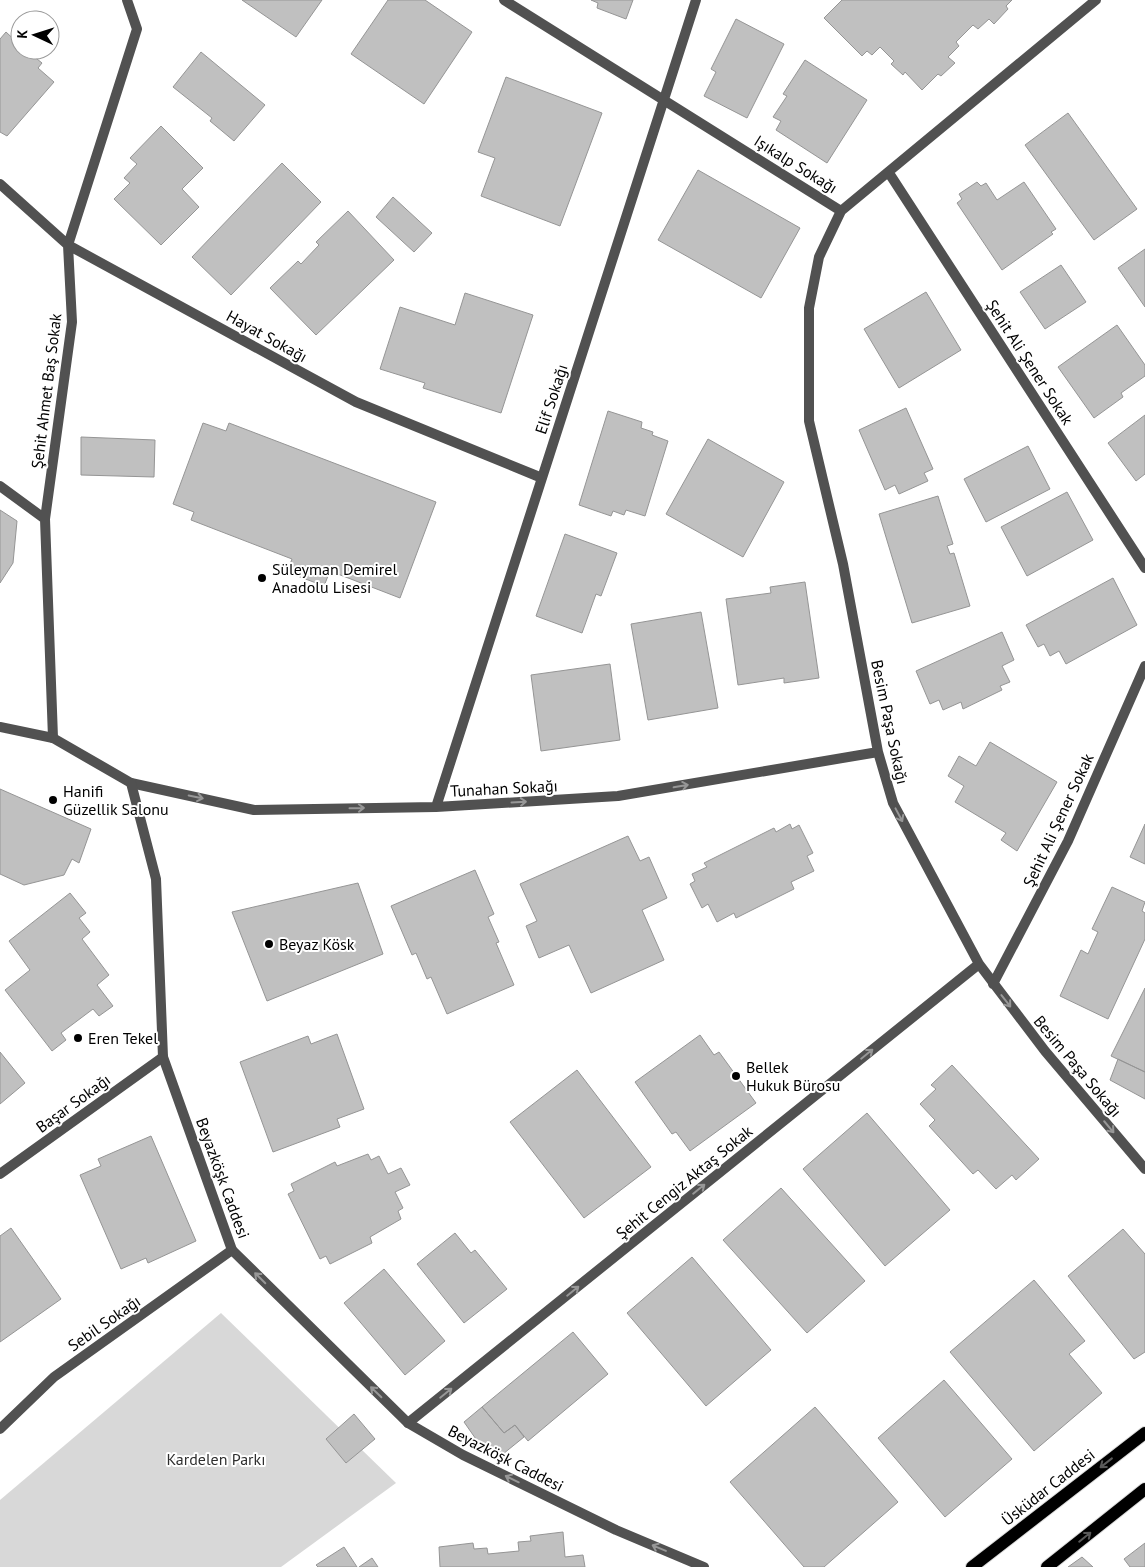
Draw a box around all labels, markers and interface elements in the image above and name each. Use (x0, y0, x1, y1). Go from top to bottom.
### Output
north arrow (10, 10, 60, 60)
text: K (13, 29, 31, 39)
street label: Işıkalp Sokağı (751, 130, 841, 198)
street label: Şehit Ali Şener Sokak (982, 296, 1078, 429)
street label: Hayat Sokağı (223, 306, 311, 366)
street label: Şehit Ahmet Baş Sokak (27, 312, 65, 470)
street label: Elif Sokağı (530, 361, 572, 437)
place label: Süleyman Demirel Anadolu Lisesi (272, 559, 397, 597)
marker: Süleyman Demirel Anadolu Lisesi (256, 572, 268, 584)
street label: Besim Paşa Sokağı (867, 658, 913, 786)
street label: Şehit Ali Şener Sokak (1018, 750, 1098, 890)
street label: Tunahan Sokağı (450, 775, 558, 801)
one-way arrow (672, 780, 688, 790)
place label: Hanifi Güzellik Salonu (63, 781, 169, 819)
one-way arrow (187, 793, 203, 802)
marker: Hanifi Güzellik Salonu (47, 794, 59, 806)
one-way arrow (511, 798, 527, 807)
one-way arrow (348, 803, 365, 813)
one-way arrow (895, 807, 904, 822)
place label: Beyaz Kösk (279, 934, 355, 954)
marker: Beyaz Kösk (263, 938, 275, 950)
one-way arrow (1001, 994, 1011, 1008)
street label: Besim Paşa Sokağı (1030, 1011, 1126, 1121)
place label: Eren Tekel (88, 1028, 158, 1048)
marker: Eren Tekel (72, 1032, 84, 1044)
one-way arrow (860, 1049, 873, 1060)
place label: Bellek Hukuk Bürosu (746, 1057, 840, 1095)
street label: Başar Sokağı (32, 1069, 114, 1137)
marker: Bellek Hukuk Bürosu (730, 1070, 742, 1082)
street label: Beyazköşk Caddesi (192, 1115, 254, 1241)
one-way arrow (1103, 1120, 1115, 1133)
street label: Şehit Cengiz Aktaş Sokak (612, 1121, 757, 1243)
one-way arrow (692, 1183, 705, 1194)
one-way arrow (254, 1272, 267, 1284)
one-way arrow (566, 1285, 579, 1296)
street label: Sebil Sokağı (64, 1291, 144, 1355)
one-way arrow (370, 1386, 382, 1398)
one-way arrow (439, 1387, 452, 1398)
street label: Beyazköşk Caddesi (445, 1420, 567, 1496)
street label: Üsküdar Caddesi (997, 1444, 1099, 1530)
park label: Kardelen Parkı (167, 1449, 265, 1469)
one-way arrow (1099, 1458, 1113, 1468)
one-way arrow (505, 1474, 520, 1483)
one-way arrow (1079, 1531, 1092, 1542)
one-way arrow (652, 1543, 667, 1552)

